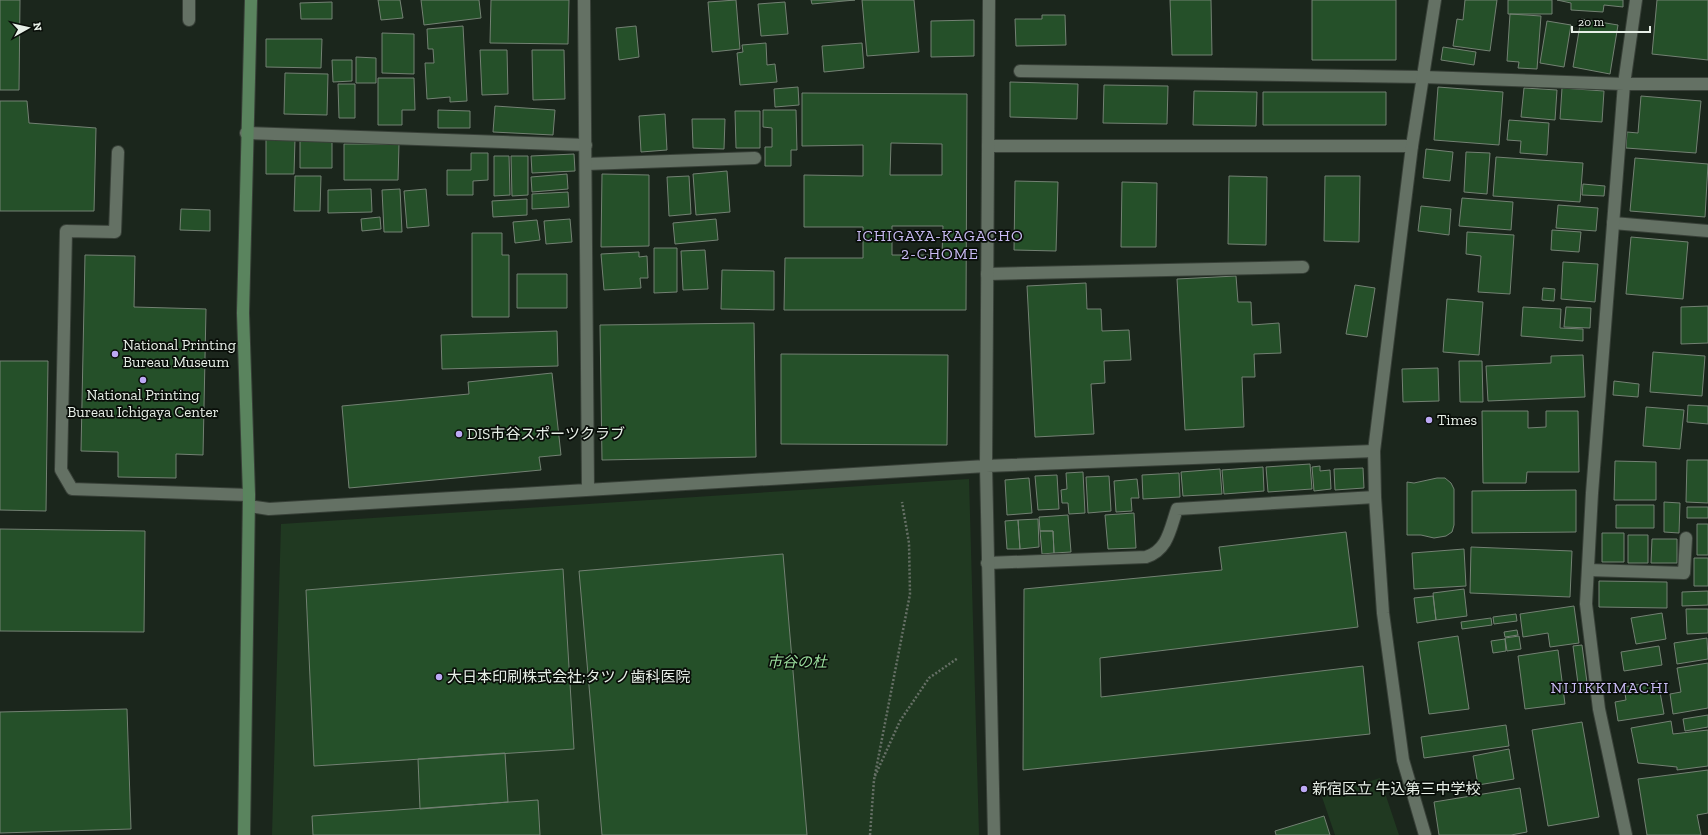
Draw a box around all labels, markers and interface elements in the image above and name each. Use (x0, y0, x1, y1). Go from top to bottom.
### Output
north arrow (8, 8, 48, 48)
scale bar (1572, 8, 1650, 34)
text: 20 m (1578, 15, 1605, 29)
text: N (30, 22, 45, 32)
district label: ICHIGAYA-KAGACHO 2-CHOME (856, 226, 1024, 263)
place label: National Printing Bureau Museum (123, 336, 236, 371)
marker: National Printing Bureau Museum (110, 349, 120, 359)
marker: National Printing Bureau Ichigaya Center (138, 375, 148, 385)
place label: National Printing Bureau Ichigaya Center (67, 386, 219, 421)
place label: Times (1437, 411, 1477, 429)
marker: Times (1424, 415, 1434, 425)
place label: DIS市谷スポーツクラブ (467, 425, 625, 443)
marker: DIS市谷スポーツクラブ (454, 429, 464, 439)
park label: 市谷の杜 (767, 653, 828, 671)
place label: 大日本印刷株式会社;タツノ歯科医院 (447, 668, 691, 686)
marker: 大日本印刷株式会社;タツノ歯科医院 (434, 672, 444, 682)
district label: NIJIKKIMACHI (1551, 678, 1669, 697)
place label: 新宿区立 牛込第三中学校 (1312, 780, 1480, 798)
marker: 新宿区立 牛込第三中学校 (1299, 784, 1309, 794)

